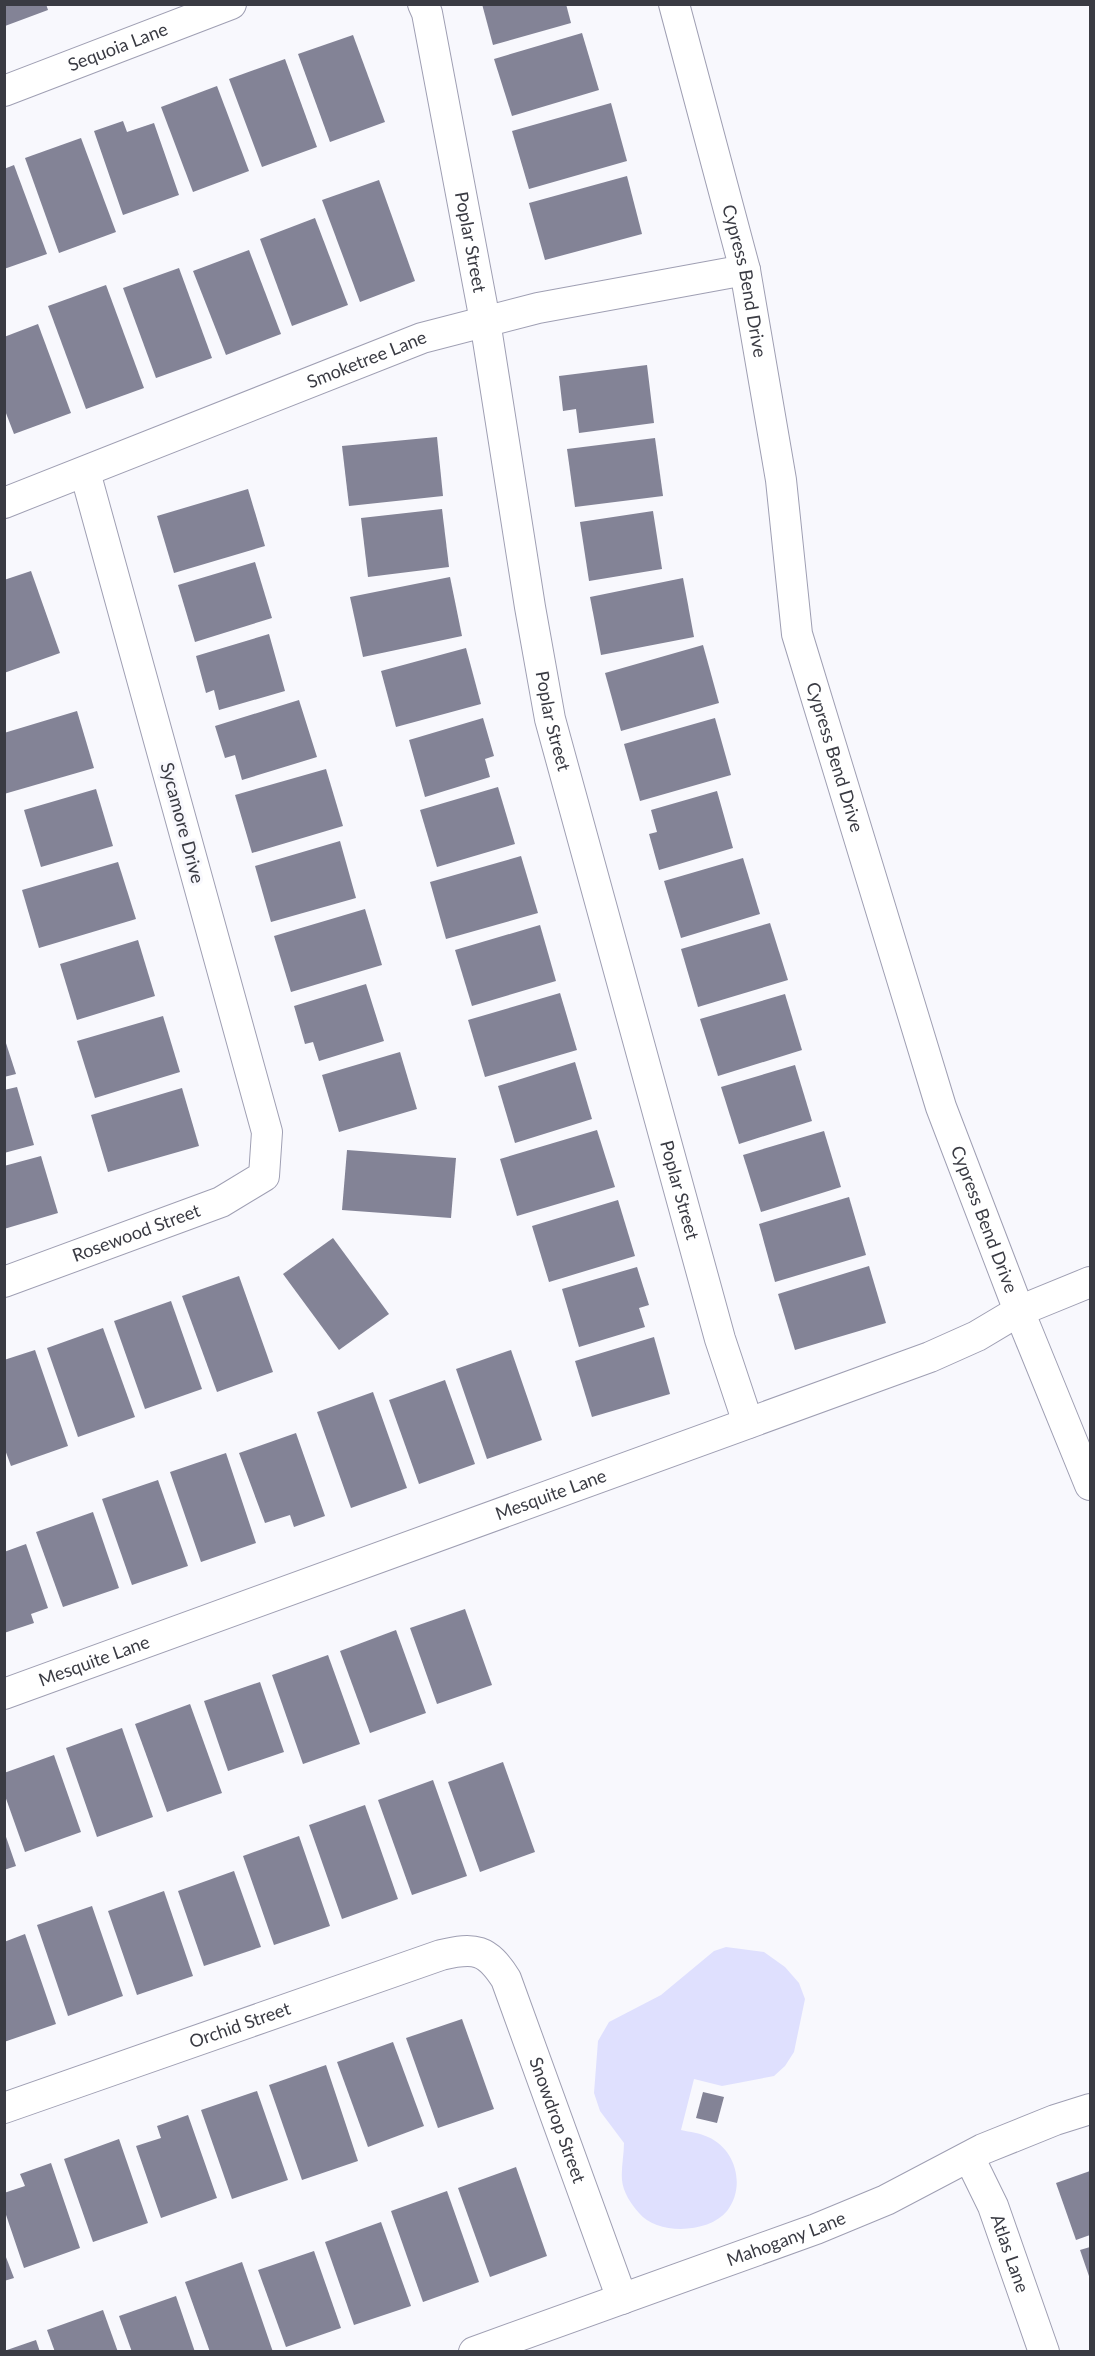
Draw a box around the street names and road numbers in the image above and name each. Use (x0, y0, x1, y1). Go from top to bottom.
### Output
street label: Sequoia Lane (64, 17, 171, 76)
street label: Poplar Street (451, 190, 491, 295)
street label: Cypress Bend Drive (718, 202, 772, 359)
street label: Smoketree Lane (303, 325, 429, 392)
street label: Poplar Street (532, 669, 576, 774)
street label: Cypress Bend Drive (802, 679, 869, 835)
street label: Sycamore Drive (156, 760, 210, 886)
street label: Poplar Street (656, 1138, 704, 1242)
street label: Cypress Bend Drive (947, 1142, 1023, 1296)
street label: Rosewood Street (69, 1198, 203, 1266)
street label: Mesquite Lane (492, 1464, 609, 1524)
street label: Mesquite Lane (35, 1630, 152, 1690)
street label: Orchid Street (186, 1996, 294, 2052)
street label: Snowdrop Street (525, 2054, 591, 2186)
street label: Mahogany Lane (724, 2206, 849, 2270)
street label: Atlas Lane (987, 2211, 1034, 2295)

